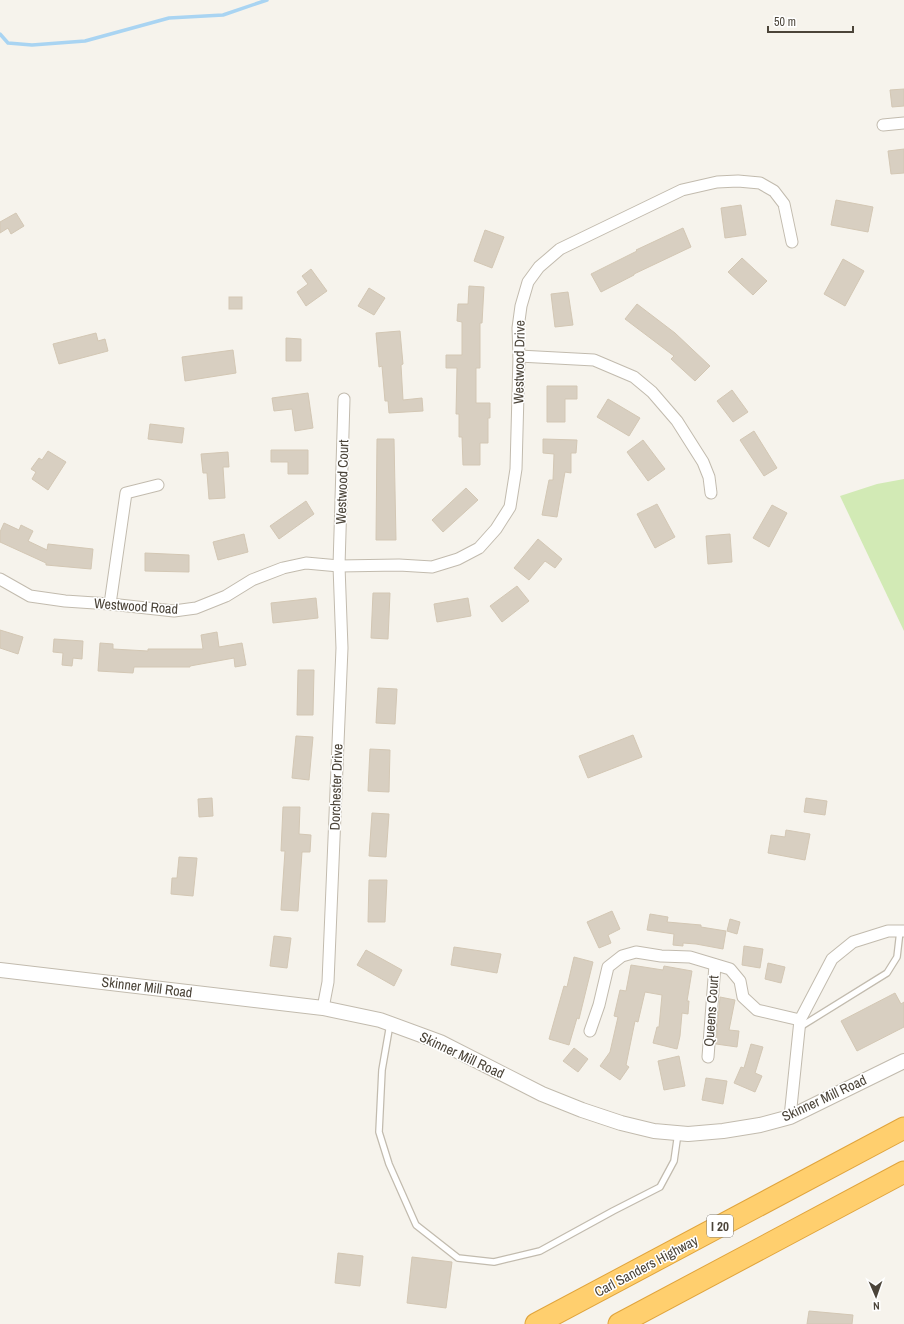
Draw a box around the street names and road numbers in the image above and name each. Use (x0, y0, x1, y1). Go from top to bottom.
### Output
street label: Westwood Drive (509, 320, 529, 404)
street label: Westwood Court (332, 439, 352, 525)
street label: Westwood Road (93, 594, 179, 618)
street label: Dorchester Drive (325, 743, 347, 831)
street label: Skinner Mill Road (101, 973, 193, 1001)
street label: Queens Court (700, 975, 722, 1047)
street label: Skinner Mill Road (417, 1028, 507, 1082)
street label: Skinner Mill Road (779, 1071, 869, 1125)
road number: I 20 (707, 1215, 733, 1237)
street label: Carl Sanders Highway (591, 1231, 701, 1301)

